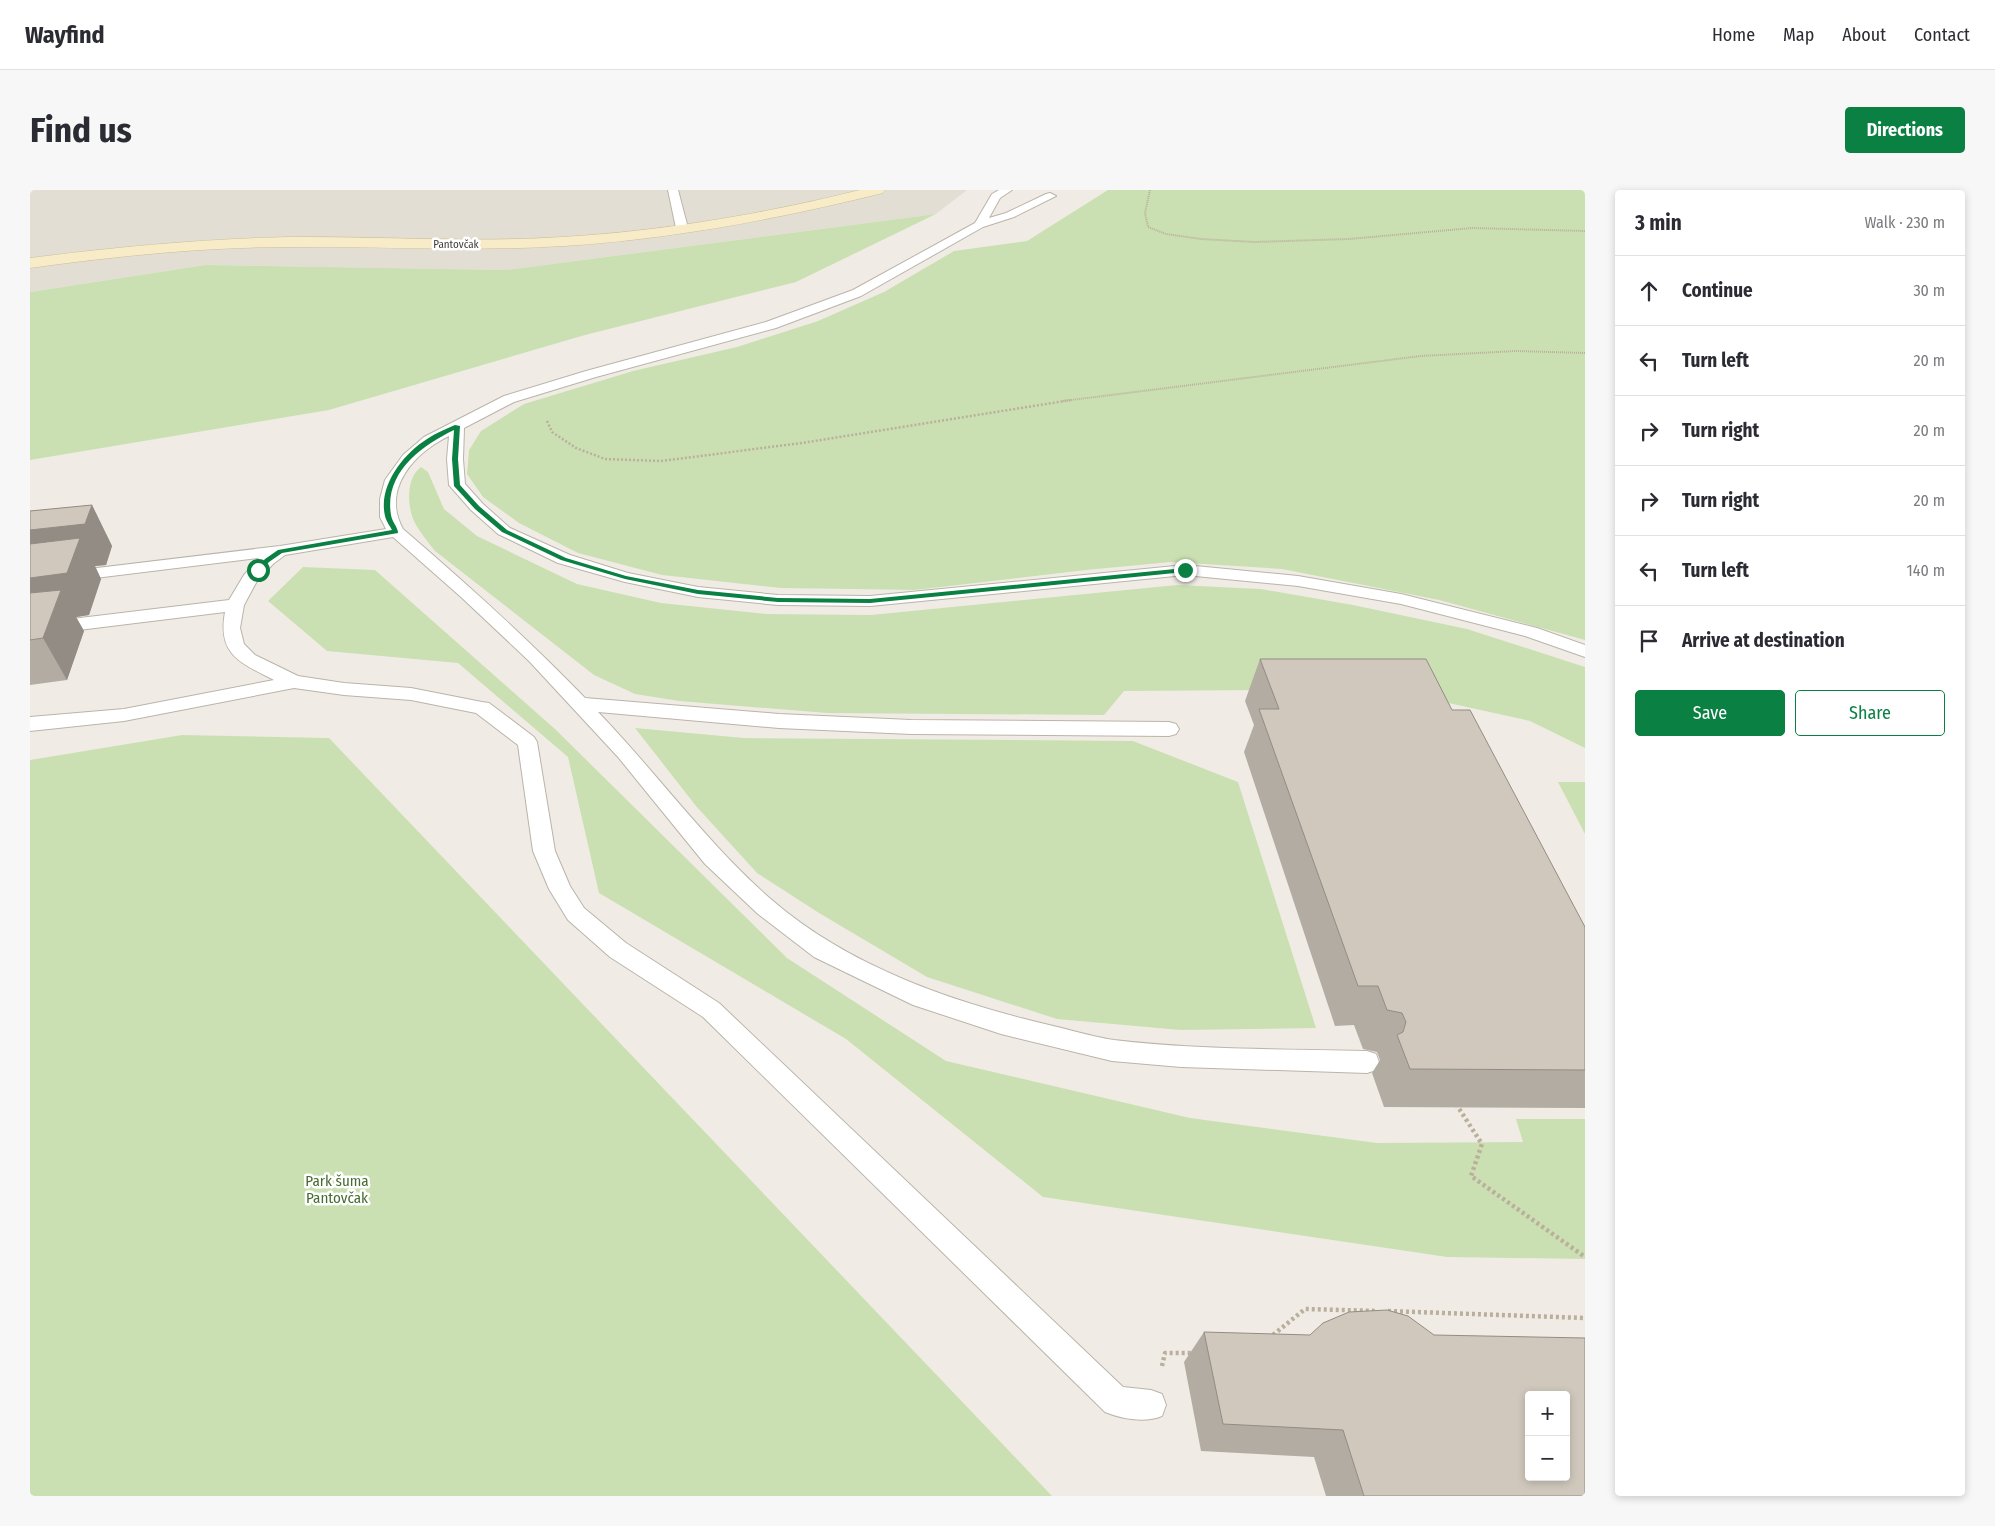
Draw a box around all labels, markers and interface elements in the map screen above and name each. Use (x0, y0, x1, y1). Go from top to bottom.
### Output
text: Wayfind (25, 21, 105, 49)
text: Home (1712, 24, 1755, 46)
text: Map (1783, 24, 1814, 46)
text: About (1842, 24, 1886, 46)
text: Contact (1914, 24, 1970, 46)
button: Directions (1845, 107, 1965, 153)
text: Find us (30, 109, 132, 151)
text: 3 min (1635, 210, 1682, 236)
text: Walk · 230 m (1865, 213, 1945, 232)
street label: Pantovčak (433, 238, 480, 251)
icon: ahead (1635, 277, 1663, 305)
text: Continue (1682, 279, 1753, 302)
text: 30 m (1913, 281, 1945, 300)
icon: left (1635, 347, 1663, 375)
text: Turn left (1682, 349, 1749, 372)
text: 20 m (1914, 351, 1945, 370)
icon: right (1635, 417, 1663, 445)
text: Turn right (1682, 419, 1759, 442)
text: 20 m (1914, 421, 1945, 440)
icon: right (1635, 487, 1663, 515)
text: Turn right (1682, 489, 1759, 512)
text: 20 m (1914, 491, 1945, 510)
icon: left (1635, 557, 1663, 585)
route start (247, 559, 270, 582)
route end (1174, 559, 1197, 582)
text: Turn left (1682, 559, 1749, 582)
text: 140 m (1907, 561, 1945, 580)
icon: arrive (1635, 627, 1663, 655)
text: Arrive at destination (1682, 629, 1845, 652)
button: Save (1635, 690, 1785, 736)
button: Share (1795, 690, 1945, 736)
park label: Park šuma Pantovčak (305, 1172, 369, 1207)
map controls (1525, 1391, 1570, 1481)
button: + (1525, 1391, 1570, 1436)
button: − (1525, 1436, 1570, 1481)

